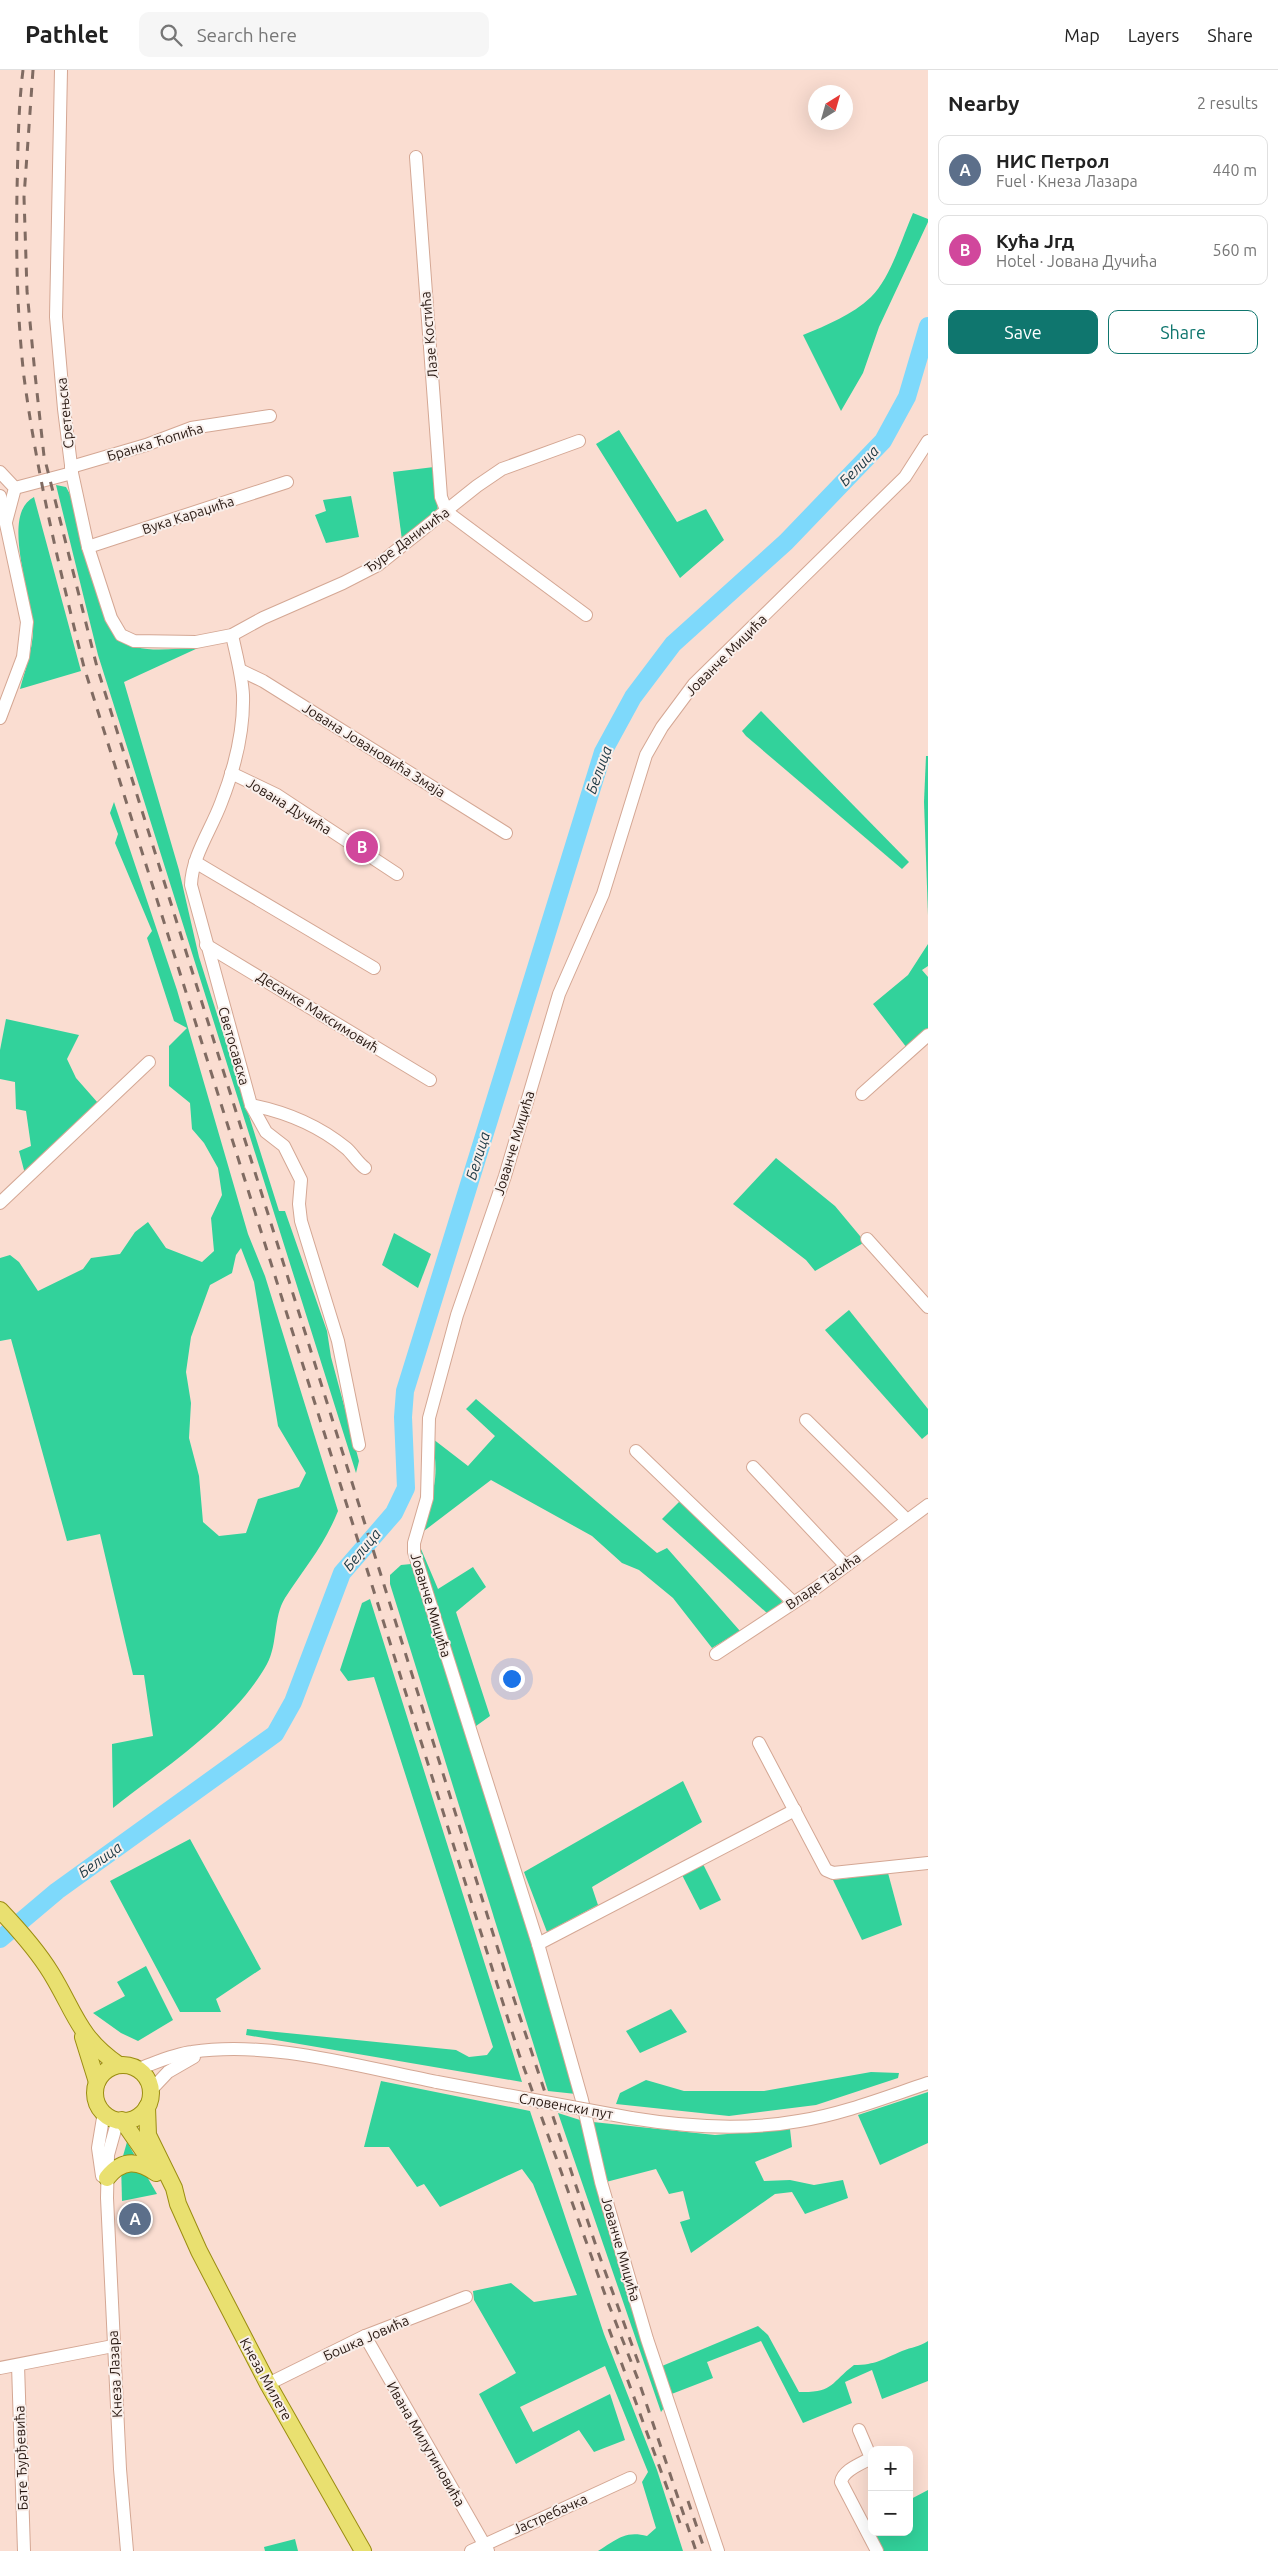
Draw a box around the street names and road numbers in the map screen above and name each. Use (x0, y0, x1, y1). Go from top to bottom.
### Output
street label: Лазе Костића (417, 291, 441, 379)
street label: Сретењска (53, 377, 77, 449)
street label: Бранка Ћопића (105, 420, 205, 464)
street label: Вука Караџића (140, 493, 236, 537)
street label: Ђуре Даничића (362, 504, 452, 576)
street label: Јованче Мицића (682, 611, 770, 699)
street label: Јована Јовановића Змаја (300, 699, 448, 801)
street label: Јована Дучића (244, 774, 334, 838)
street label: Десанке Максимовић (254, 968, 382, 1056)
street label: Светосавска (215, 1005, 253, 1087)
street label: Јованче Мицића (490, 1089, 538, 1197)
street label: Владе Тасића (782, 1549, 864, 1613)
street label: Јованче Мицића (407, 1551, 455, 1659)
street label: Словенски пут (518, 2090, 614, 2122)
street label: Јованче Мицића (598, 2195, 644, 2303)
street label: Бошка Јовића (321, 2312, 411, 2364)
street label: Кнеза Лазара (105, 2330, 125, 2418)
street label: Кнеза Милете (237, 2335, 295, 2423)
street label: Ивана Милутиновића (384, 2379, 468, 2509)
street label: Бате Ђурђевића (11, 2405, 31, 2511)
street label: Јастребачка (510, 2490, 590, 2538)

